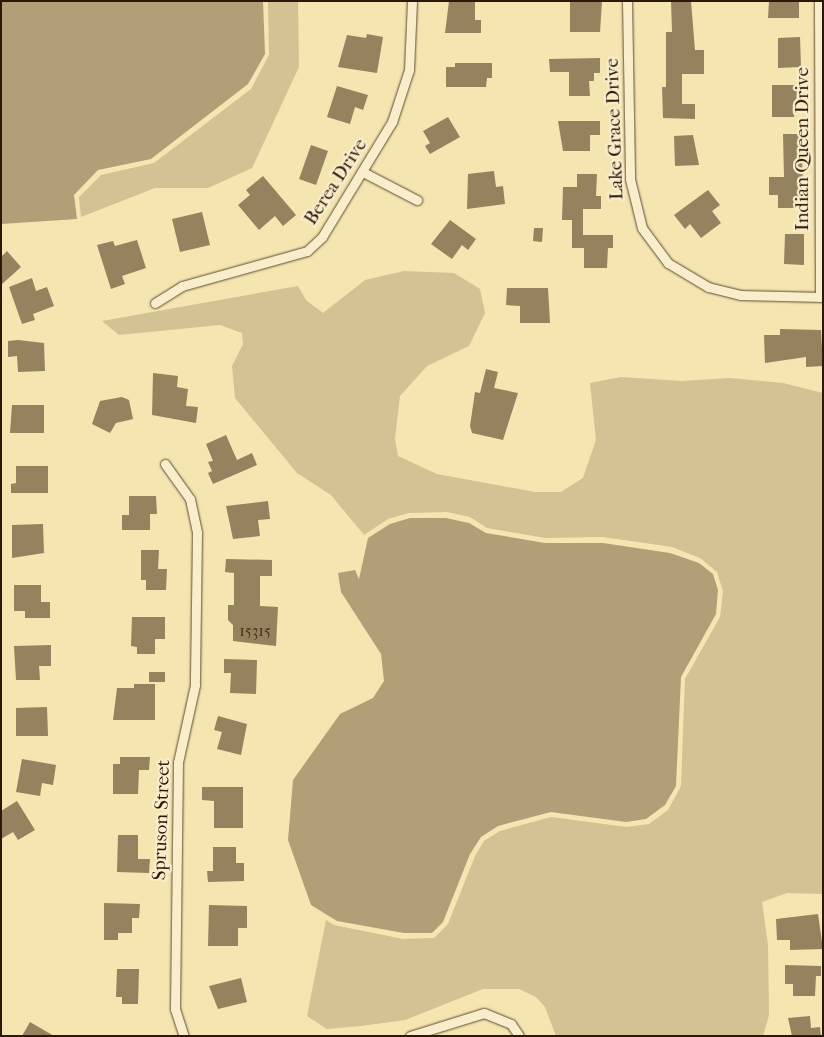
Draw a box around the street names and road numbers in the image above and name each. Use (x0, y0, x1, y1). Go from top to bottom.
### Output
street label: Lake Grace Drive (601, 58, 629, 200)
street label: Indian Queen Drive (792, 67, 814, 231)
street label: Berea Drive (300, 135, 372, 229)
street label: Spruson Street (149, 759, 175, 881)

